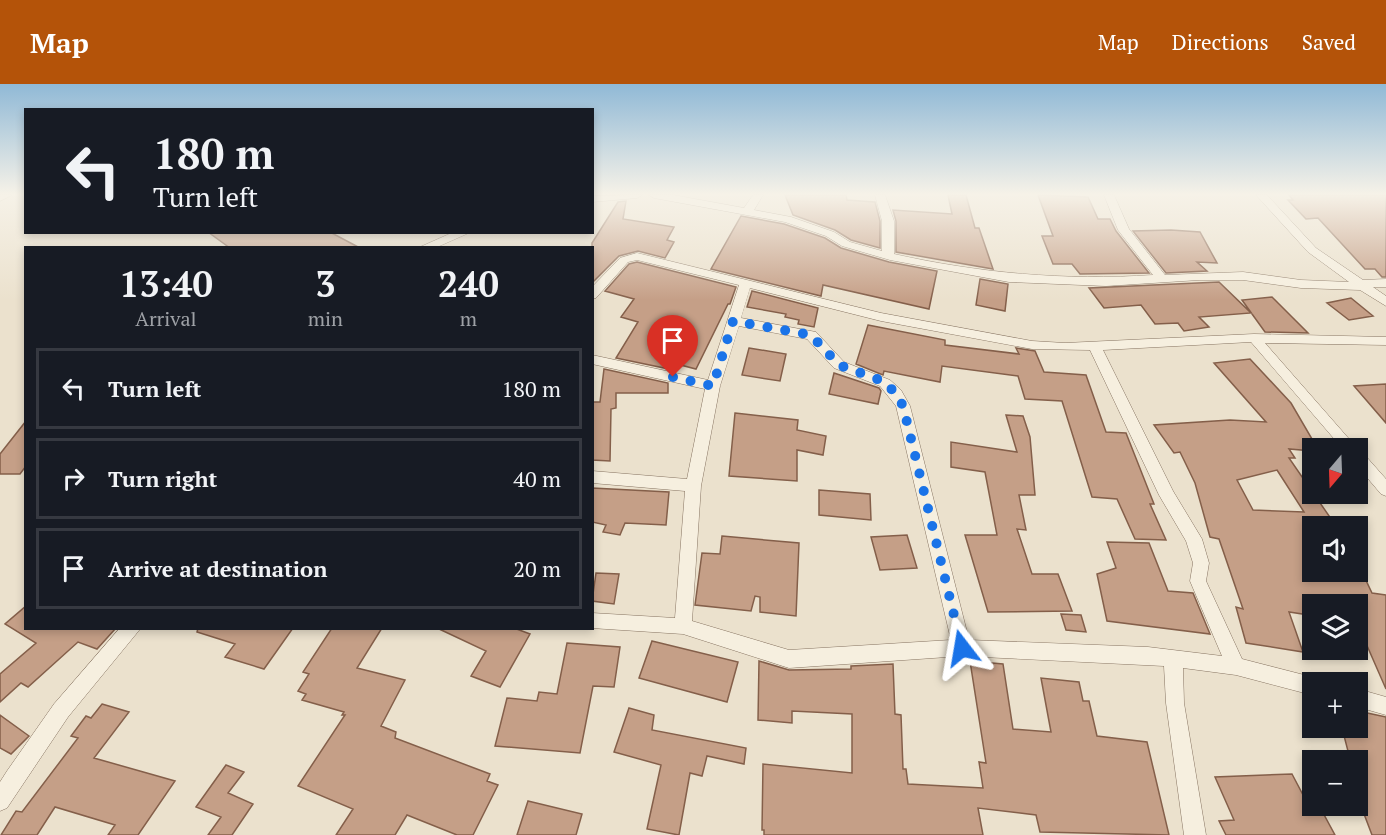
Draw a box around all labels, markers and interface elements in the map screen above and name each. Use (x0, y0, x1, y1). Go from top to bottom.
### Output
text: Map (30, 24, 89, 61)
text: Map (1098, 28, 1139, 56)
text: Directions (1172, 28, 1269, 56)
text: Saved (1302, 28, 1356, 56)
text: 180 m (153, 125, 274, 181)
icon: left (54, 132, 132, 210)
text: Turn left (153, 179, 258, 215)
text: 13:40 (119, 260, 213, 307)
text: 3 (315, 260, 336, 307)
text: 240 (438, 260, 499, 307)
text: Arrival (135, 305, 197, 332)
text: min (308, 305, 343, 332)
text: m (460, 305, 477, 332)
pin (647, 315, 698, 377)
icon: arrive (656, 324, 689, 357)
icon: left (57, 372, 90, 405)
text: Turn left (108, 374, 201, 403)
text: 180 m (501, 374, 561, 403)
north arrow (1302, 438, 1368, 504)
map controls (1302, 438, 1368, 816)
icon: right (57, 462, 90, 495)
text: Turn right (108, 464, 217, 493)
text: 40 m (513, 464, 561, 493)
button: sound (1302, 516, 1368, 582)
icon: arrive (57, 552, 90, 585)
text: Arrive at destination (108, 554, 327, 583)
text: 20 m (513, 554, 561, 583)
button: layers (1302, 594, 1368, 660)
position arrow (930, 616, 994, 680)
button: + (1302, 672, 1368, 738)
button: − (1302, 750, 1368, 816)

